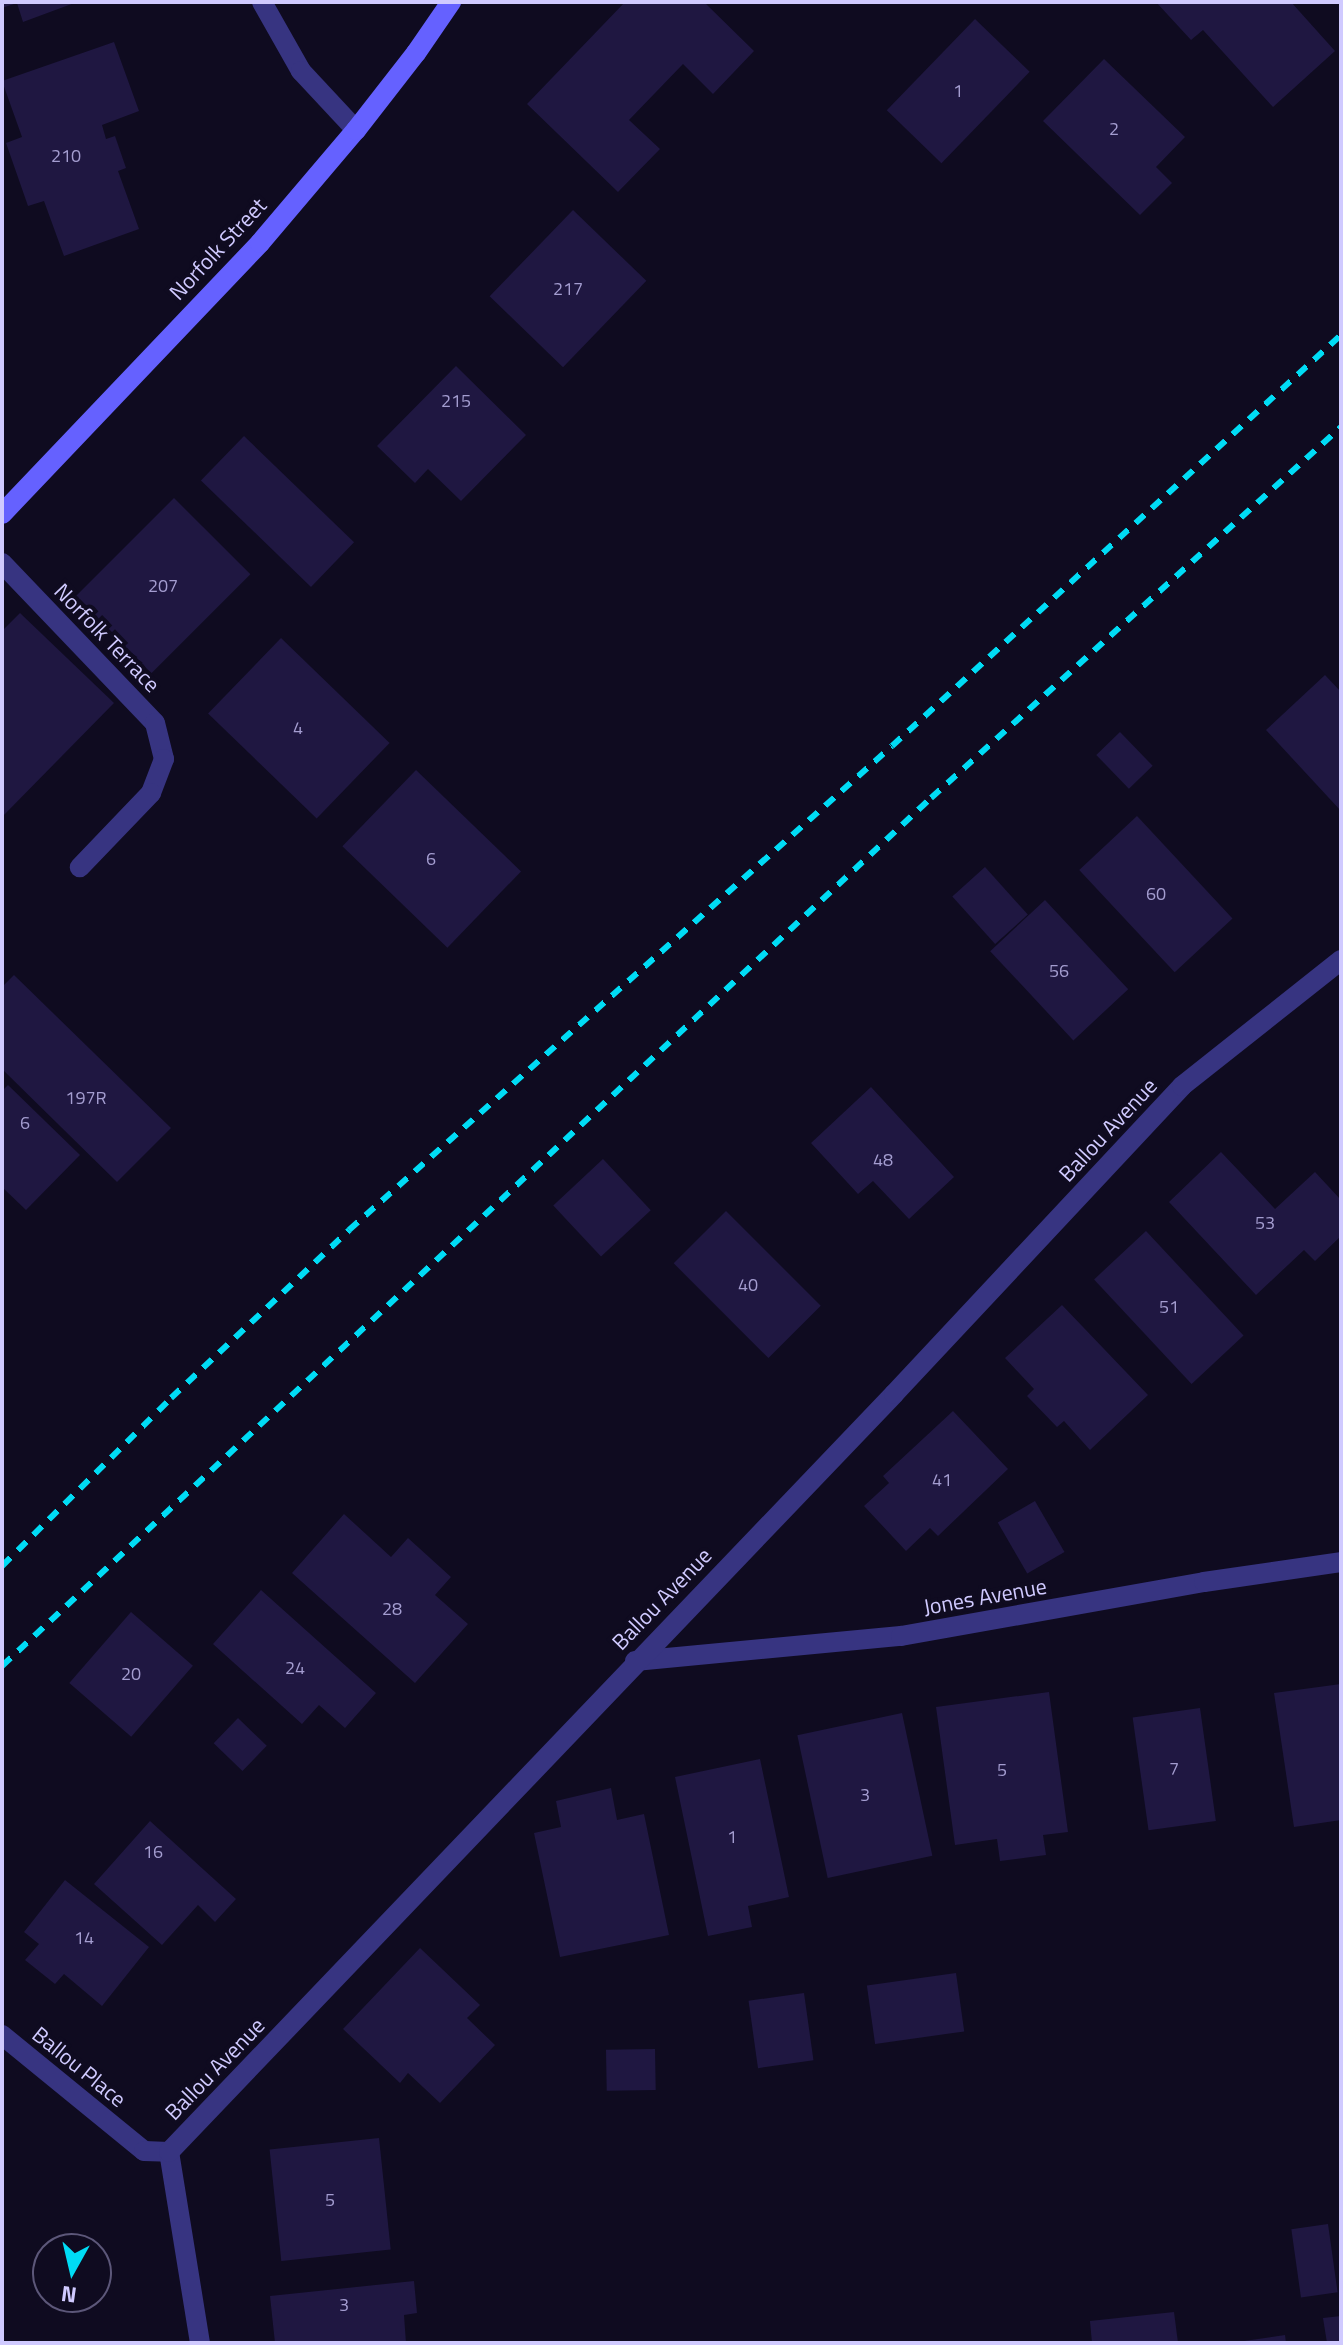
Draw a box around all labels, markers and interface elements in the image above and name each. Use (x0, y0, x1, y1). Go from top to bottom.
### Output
house number: 1 (953, 80, 963, 102)
house number: 2 (1109, 118, 1119, 140)
house number: 210 (51, 145, 81, 167)
street label: Norfolk Street (164, 193, 272, 305)
house number: 217 (553, 278, 583, 300)
house number: 215 (441, 390, 471, 412)
house number: 207 (148, 575, 178, 597)
street label: Norfolk Terrace (49, 578, 165, 698)
house number: 4 (293, 717, 303, 739)
house number: 6 (426, 848, 436, 870)
house number: 60 (1146, 883, 1166, 905)
house number: 56 (1049, 960, 1069, 982)
street label: Ballou Avenue (1053, 1073, 1163, 1187)
house number: 197R (65, 1087, 107, 1109)
house number: 6 (20, 1112, 30, 1134)
house number: 48 (873, 1149, 893, 1171)
house number: 53 (1255, 1212, 1275, 1234)
house number: 40 (738, 1274, 758, 1296)
house number: 51 (1159, 1296, 1179, 1318)
house number: 41 (932, 1469, 952, 1491)
street label: Ballou Avenue (607, 1542, 717, 1656)
street label: Jones Avenue (921, 1573, 1049, 1621)
house number: 28 (382, 1598, 402, 1620)
house number: 24 (285, 1657, 305, 1679)
house number: 20 (121, 1663, 141, 1685)
house number: 7 (1169, 1758, 1179, 1780)
house number: 5 (997, 1759, 1007, 1781)
house number: 3 (860, 1784, 870, 1806)
house number: 1 (727, 1826, 737, 1848)
house number: 16 (143, 1841, 163, 1863)
house number: 14 (74, 1927, 94, 1949)
street label: Ballou Avenue (160, 2012, 270, 2126)
street label: Ballou Place (27, 2021, 131, 2113)
house number: 5 (325, 2189, 335, 2211)
north arrow (32, 2233, 112, 2313)
text: N (59, 2277, 79, 2313)
house number: 3 (339, 2294, 349, 2316)

